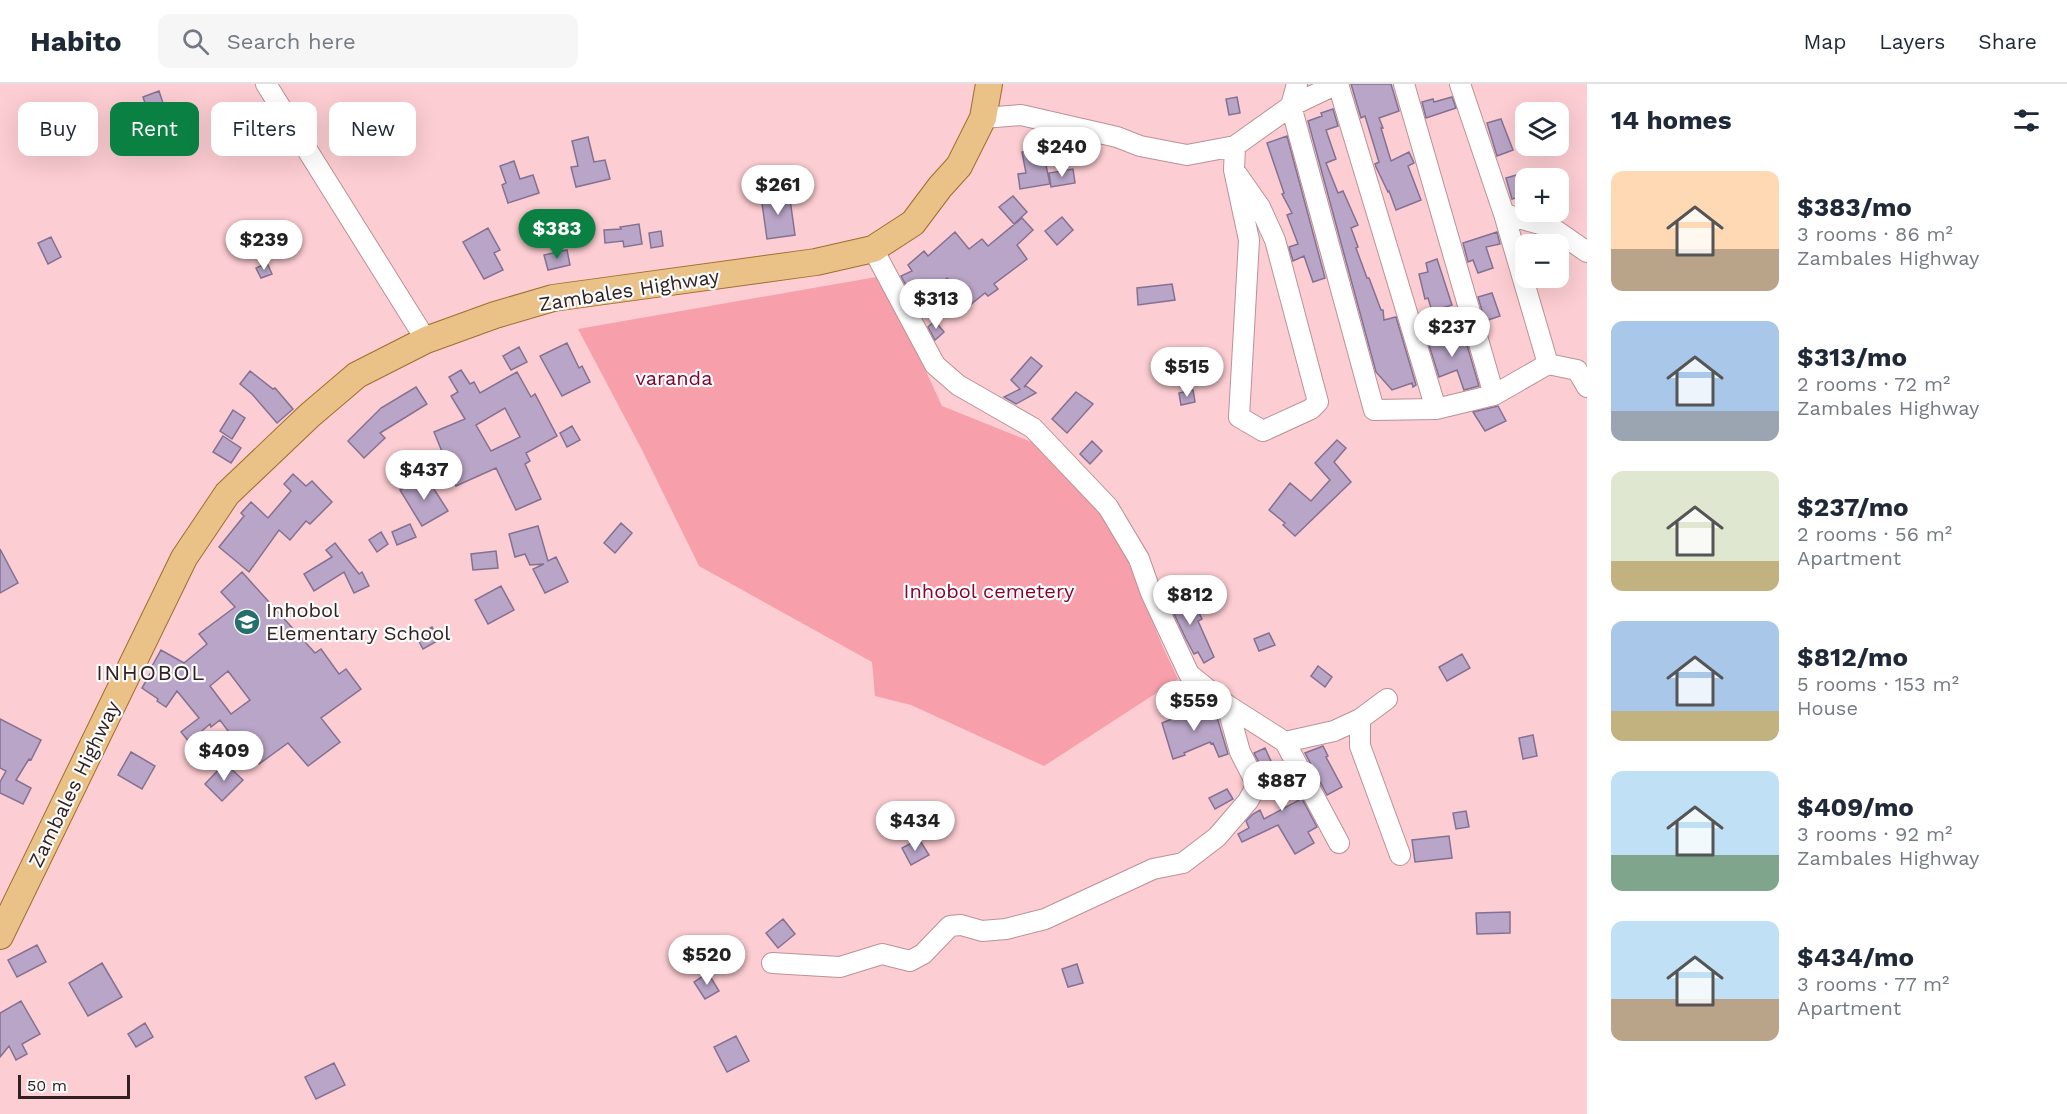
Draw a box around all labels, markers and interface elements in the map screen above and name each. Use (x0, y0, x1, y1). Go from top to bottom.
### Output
search box (158, 14, 578, 68)
text: Habito (30, 25, 122, 58)
icon: search (179, 25, 212, 58)
text: Search here (227, 29, 356, 54)
text: Map (1803, 29, 1846, 54)
text: Layers (1879, 29, 1945, 54)
text: Share (1978, 29, 2037, 54)
chip: Buy (18, 102, 98, 156)
chip: Rent (110, 102, 199, 156)
chip: Filters (211, 102, 317, 156)
chip: New (329, 102, 416, 156)
map controls (1515, 102, 1569, 288)
button: layers (1515, 102, 1569, 156)
icon: filters (2010, 104, 2043, 137)
text: 14 homes (1611, 105, 1732, 135)
pin: $240 (1026, 127, 1098, 178)
text: $240 (1037, 134, 1087, 158)
pin: $261 (742, 165, 814, 216)
button: + (1515, 168, 1569, 222)
text: $261 (755, 172, 801, 196)
text: $383/mo (1797, 192, 1912, 222)
icon: home (1659, 195, 1731, 267)
pin: $383 (521, 209, 593, 260)
text: $383 (533, 216, 581, 240)
pin: $239 (228, 220, 300, 271)
text: 3 rooms · 86 m² (1797, 222, 1953, 246)
text: $239 (240, 227, 288, 251)
button: − (1515, 234, 1569, 288)
text: Zambales Highway (1797, 246, 1979, 270)
street label: Zambales Highway (537, 264, 722, 316)
pin: $313 (900, 279, 972, 330)
text: $313 (913, 286, 959, 310)
pin: $237 (1416, 307, 1488, 358)
text: $237 (1428, 314, 1476, 338)
text: $313/mo (1797, 342, 1907, 372)
icon: home (1659, 345, 1731, 417)
pin: $515 (1151, 347, 1223, 398)
text: $515 (1165, 354, 1209, 378)
park label: varanda (636, 366, 712, 390)
text: 2 rooms · 72 m² (1797, 372, 1950, 396)
text: Zambales Highway (1797, 396, 1979, 420)
pin: $437 (388, 450, 460, 501)
text: $437 (399, 457, 449, 481)
text: $237/mo (1797, 492, 1909, 522)
icon: home (1659, 495, 1731, 567)
text: 2 rooms · 56 m² (1797, 522, 1952, 546)
text: Apartment (1797, 546, 1901, 570)
pin: $812 (1154, 575, 1226, 626)
park label: Inhobol cemetery (904, 579, 1075, 603)
text: $812 (1167, 582, 1213, 606)
place label: Inhobol Elementary School (266, 598, 450, 645)
school or university icon: Inhobol Elementary School (232, 607, 262, 637)
text: $812/mo (1797, 642, 1908, 672)
icon: home (1659, 645, 1731, 717)
district label: INHOBOL (96, 660, 206, 685)
text: 5 rooms · 153 m² (1797, 672, 1959, 696)
pin: $559 (1158, 681, 1230, 732)
text: $559 (1170, 688, 1218, 712)
street label: Zambales Highway (23, 696, 125, 871)
text: House (1797, 696, 1858, 720)
pin: $409 (188, 731, 260, 782)
text: $409 (199, 738, 249, 762)
pin: $887 (1246, 761, 1318, 812)
text: $887 (1257, 768, 1307, 792)
text: $409/mo (1797, 792, 1914, 822)
icon: home (1659, 795, 1731, 867)
pin: $434 (879, 801, 951, 852)
text: $434 (890, 808, 940, 832)
text: 3 rooms · 92 m² (1797, 822, 1952, 846)
text: Zambales Highway (1797, 846, 1979, 870)
pin: $520 (671, 935, 743, 986)
text: $520 (682, 942, 732, 966)
text: $434/mo (1797, 942, 1914, 972)
icon: home (1659, 945, 1731, 1017)
text: 3 rooms · 77 m² (1797, 972, 1949, 996)
text: Apartment (1797, 996, 1901, 1020)
scale bar (18, 1072, 130, 1100)
text: 50 m (27, 1076, 67, 1095)

